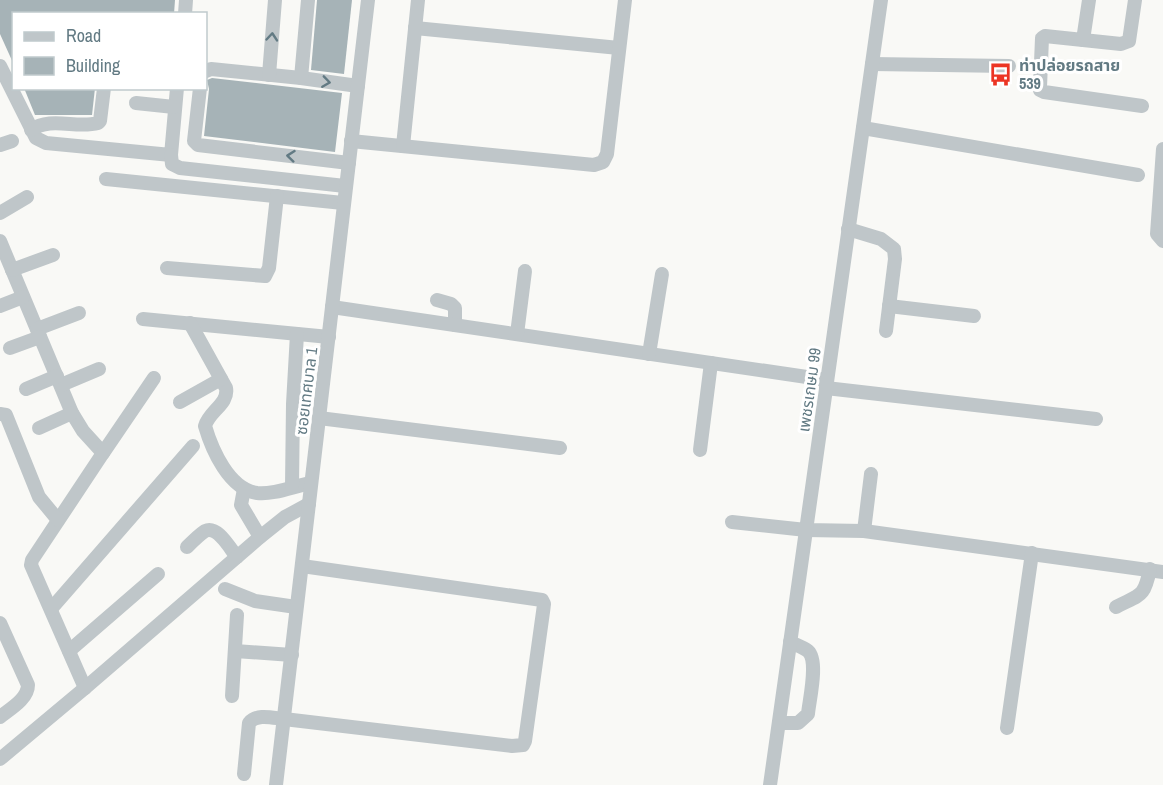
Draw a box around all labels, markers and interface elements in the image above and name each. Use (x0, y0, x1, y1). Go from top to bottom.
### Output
legend (12, 12, 207, 90)
text: Road (66, 23, 101, 48)
one-way arrow (265, 33, 278, 42)
text: Building (66, 53, 121, 78)
place label: ท่าปล่อยรถสาย 539 (1019, 54, 1120, 94)
bus stop icon: ท่าปล่อยรถสาย 539 (988, 61, 1014, 87)
one-way arrow (321, 75, 331, 87)
one-way arrow (286, 150, 295, 163)
street label: ซอยเทศบาล 1 (290, 345, 322, 436)
street label: เพชรเกษม 99 (792, 346, 826, 434)

